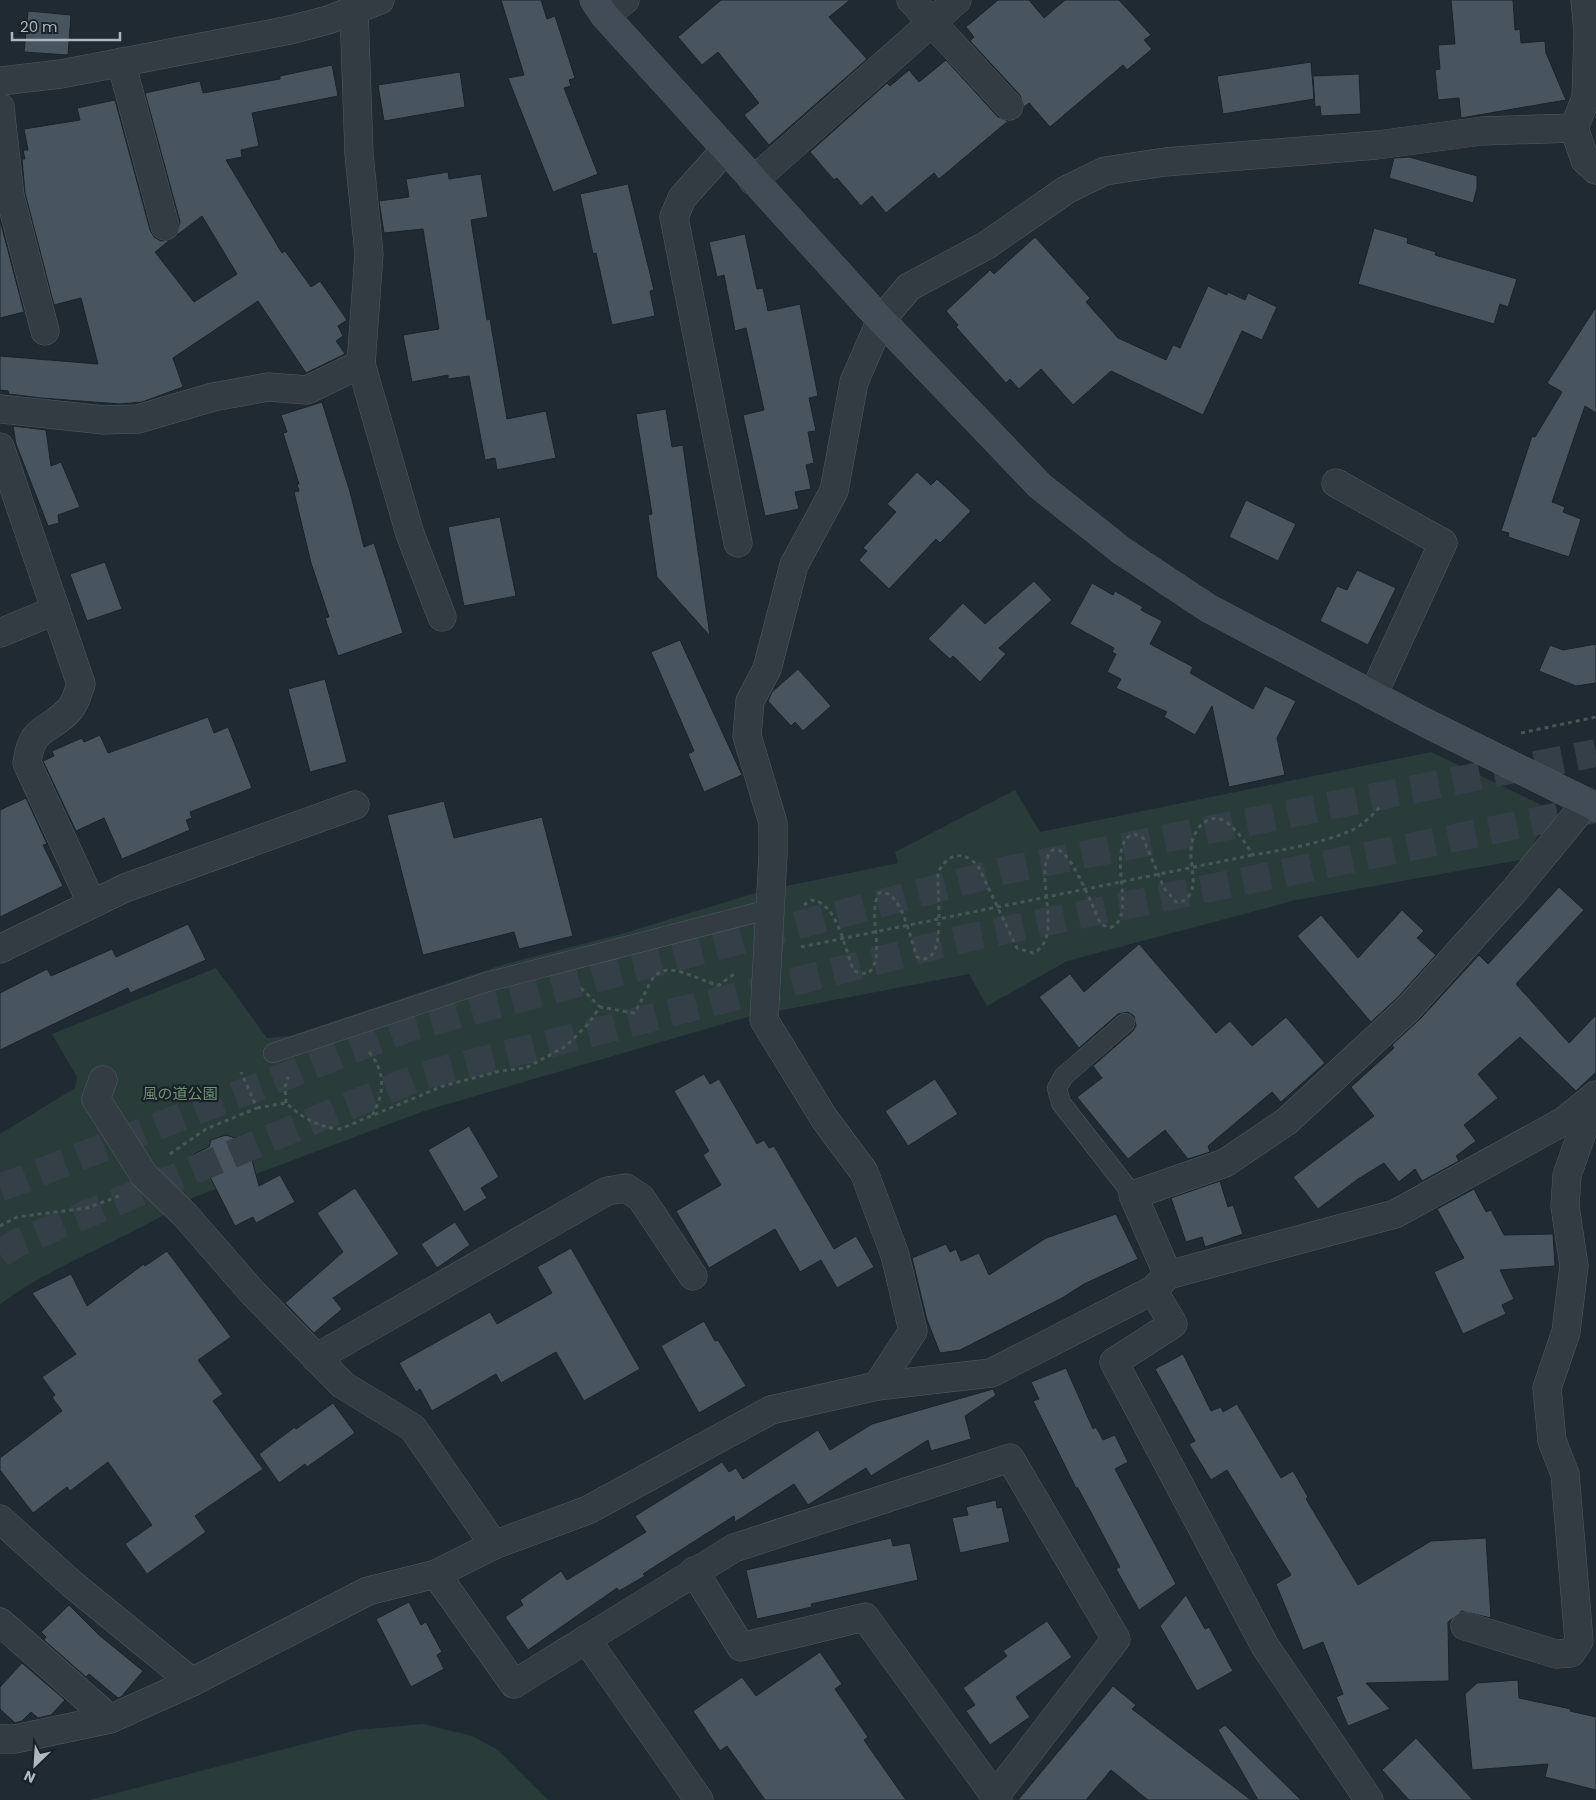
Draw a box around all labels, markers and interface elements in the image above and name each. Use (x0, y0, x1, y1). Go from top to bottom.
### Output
scale bar (12, 10, 120, 42)
text: 20 m (20, 16, 58, 37)
park label: 風の道公園 (142, 1083, 218, 1104)
north arrow (10, 1740, 60, 1790)
text: N (21, 1765, 39, 1788)

